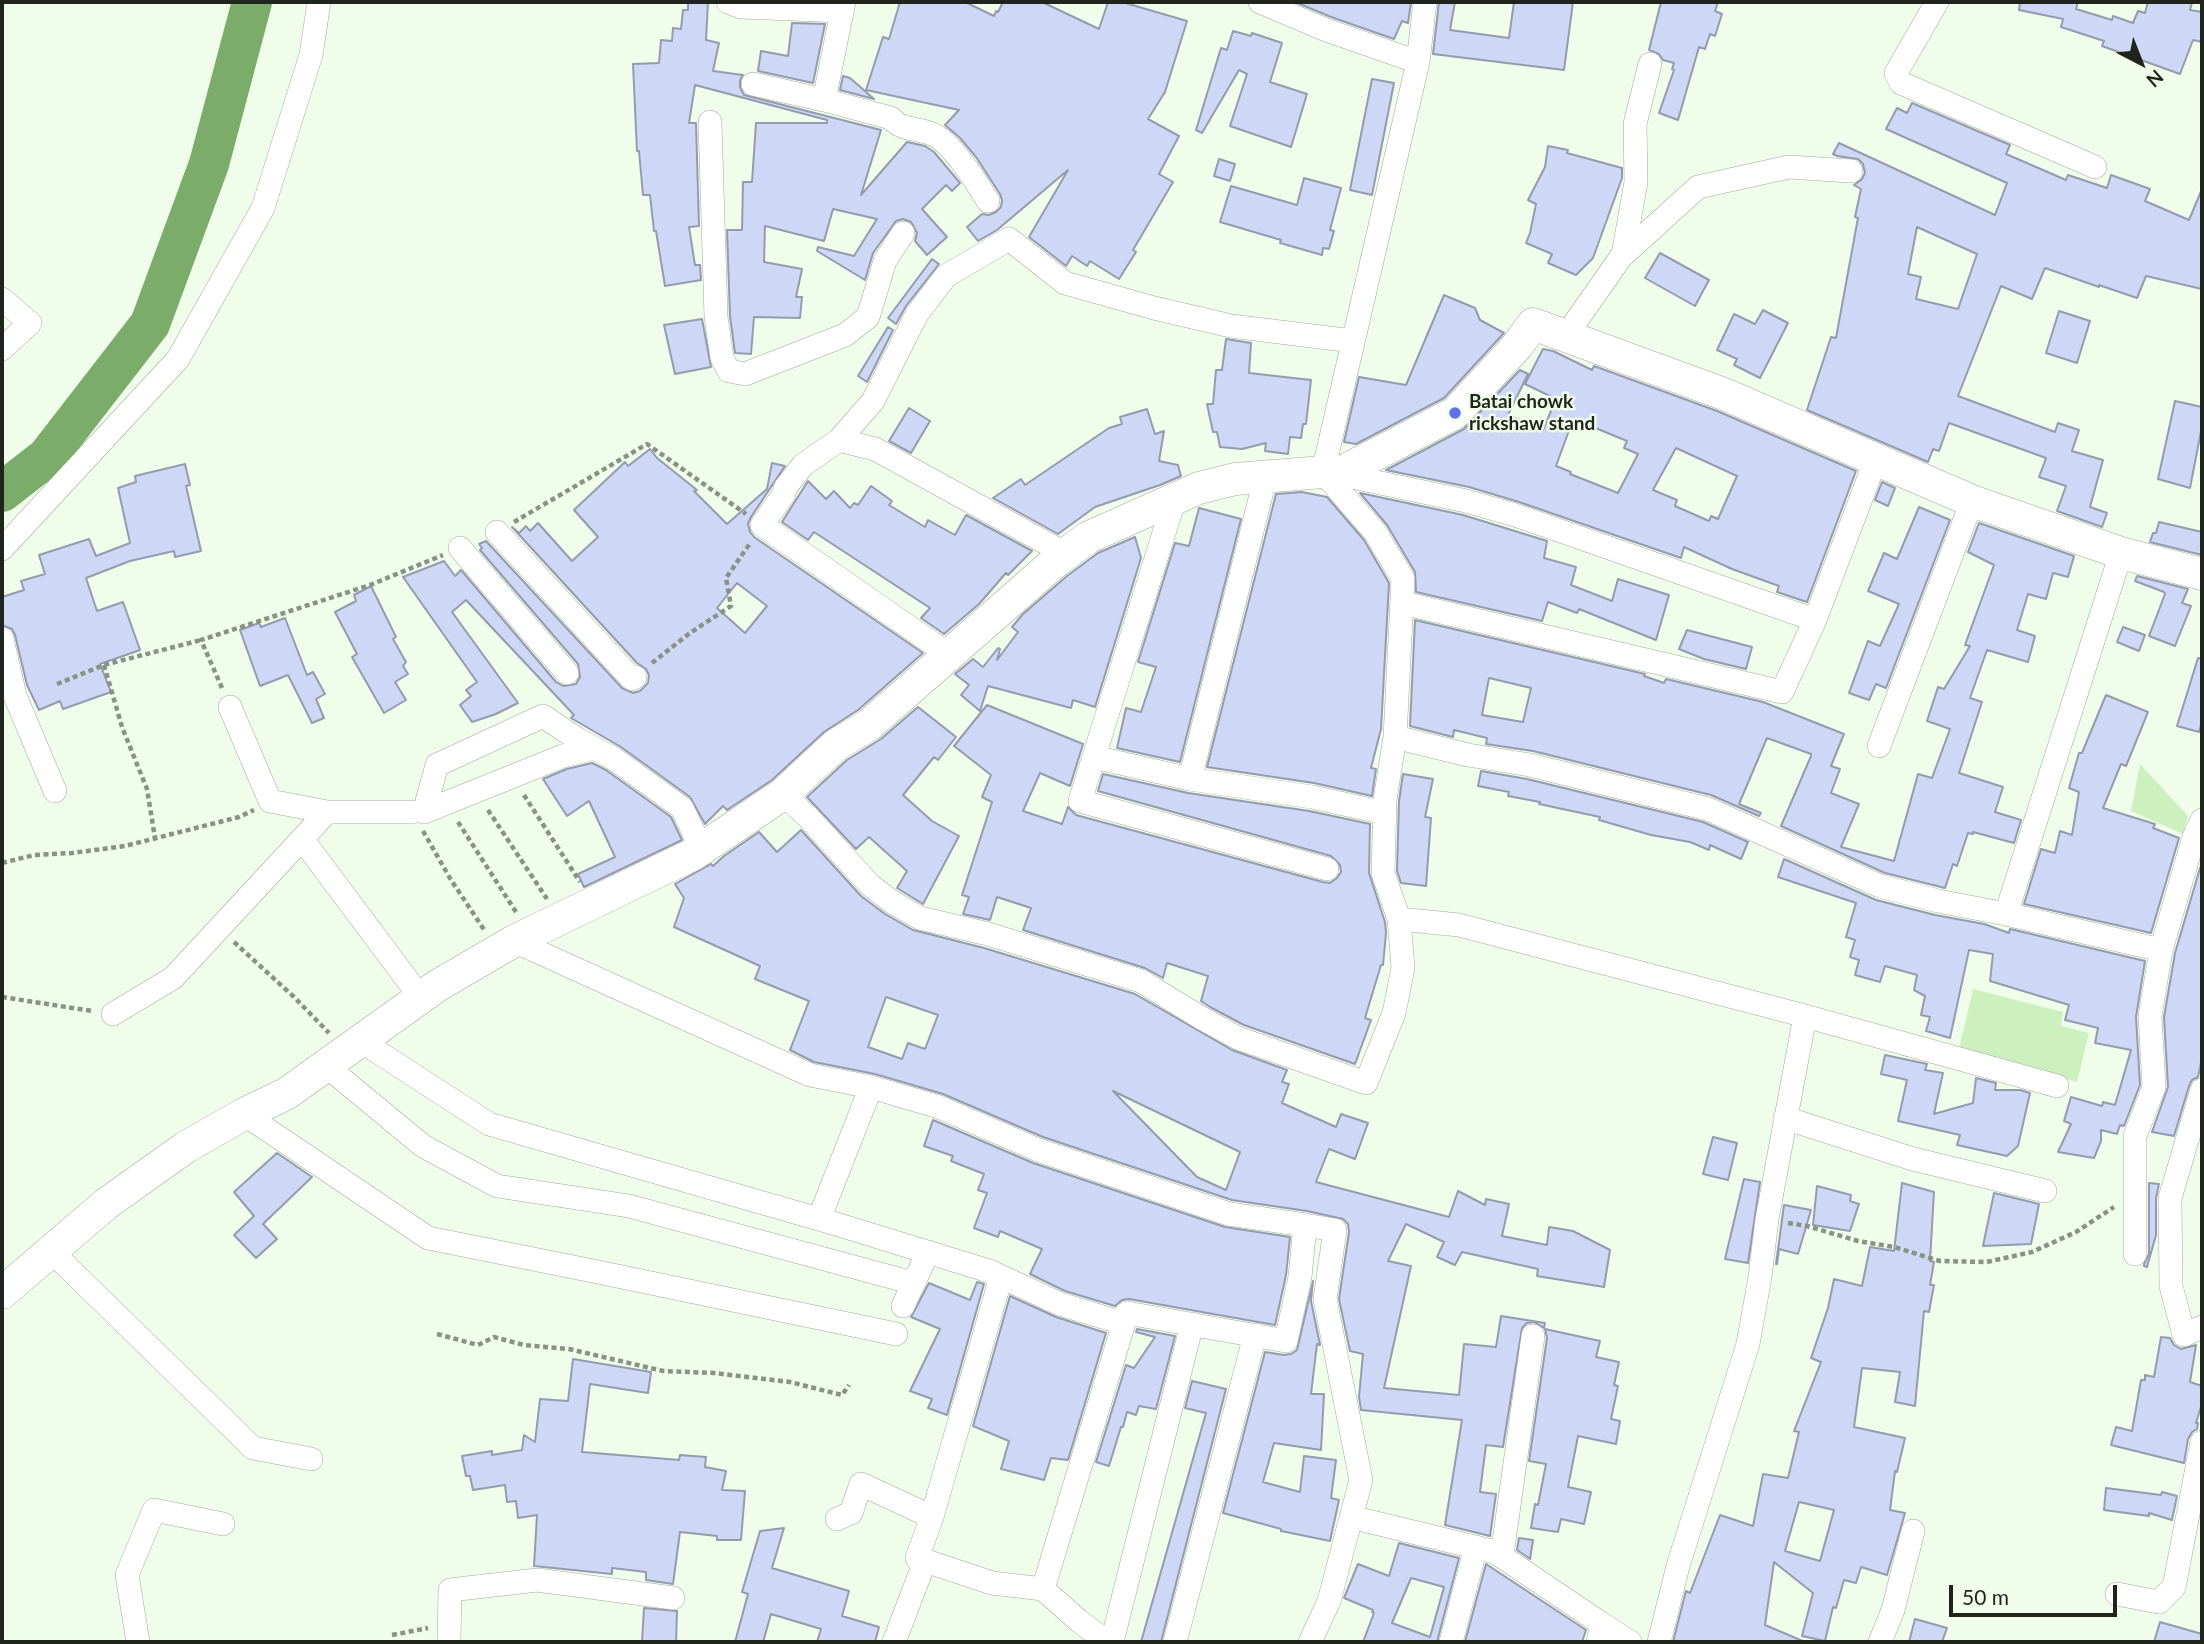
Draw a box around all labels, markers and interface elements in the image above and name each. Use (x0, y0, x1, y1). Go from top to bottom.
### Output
north arrow (2106, 28, 2176, 98)
text: N (2142, 66, 2169, 92)
place label: Batai chowk rickshaw stand (1469, 391, 1595, 435)
marker: Batai chowk rickshaw stand (1447, 405, 1463, 421)
scale bar (1952, 1570, 2120, 1614)
text: 50 m (1962, 1584, 2009, 1609)

